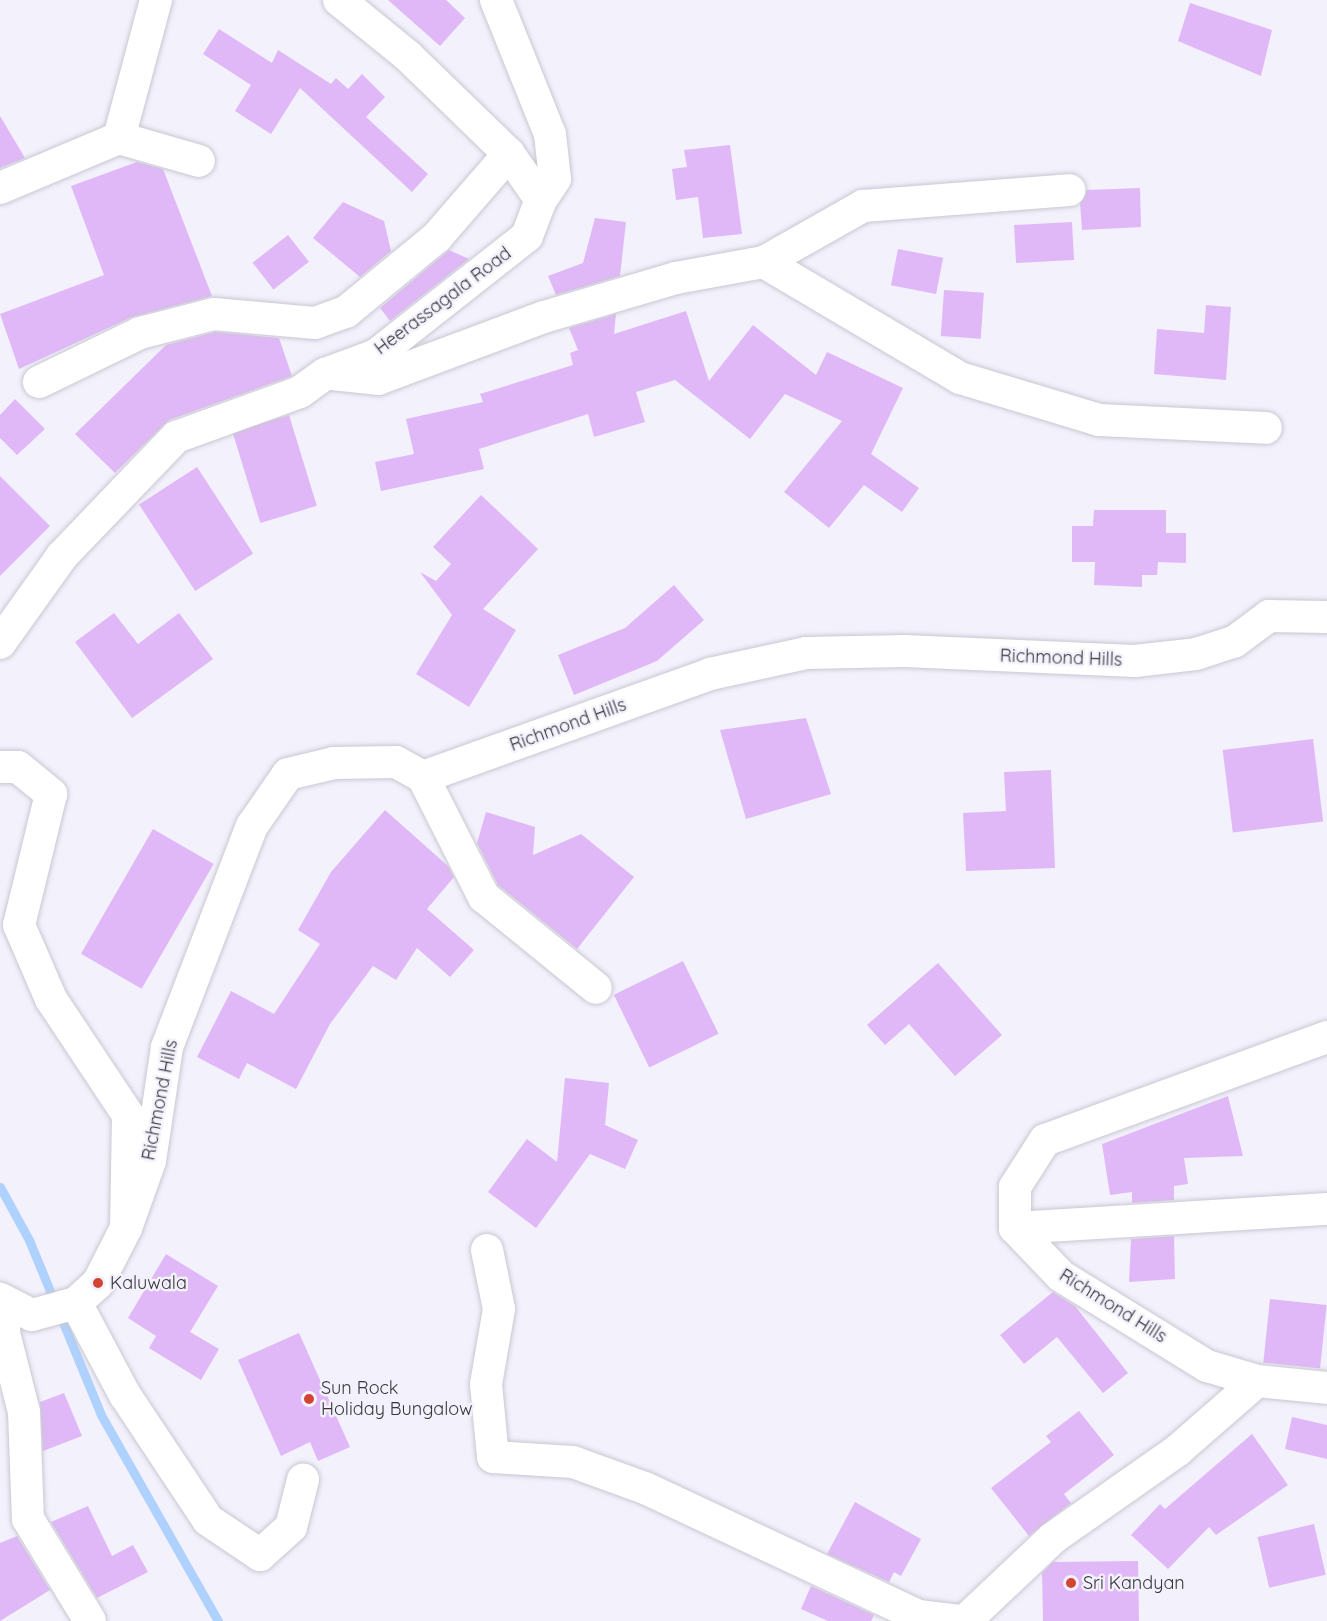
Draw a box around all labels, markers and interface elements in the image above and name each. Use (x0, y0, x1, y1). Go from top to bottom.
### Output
street label: Heerassagala Road (370, 243, 516, 359)
street label: Richmond Hills (999, 645, 1123, 671)
street label: Richmond Hills (507, 694, 629, 756)
street label: Richmond Hills (138, 1038, 182, 1162)
street label: Richmond Hills (1055, 1264, 1171, 1348)
place label: Kaluwala (110, 1272, 187, 1294)
marker: Kaluwala (91, 1276, 105, 1290)
place label: Sun Rock Holiday Bungalow (321, 1378, 473, 1420)
marker: Sun Rock Holiday Bungalow (302, 1392, 316, 1406)
place label: Sri Kandyan (1083, 1572, 1185, 1594)
marker: Sri Kandyan (1064, 1576, 1078, 1590)

